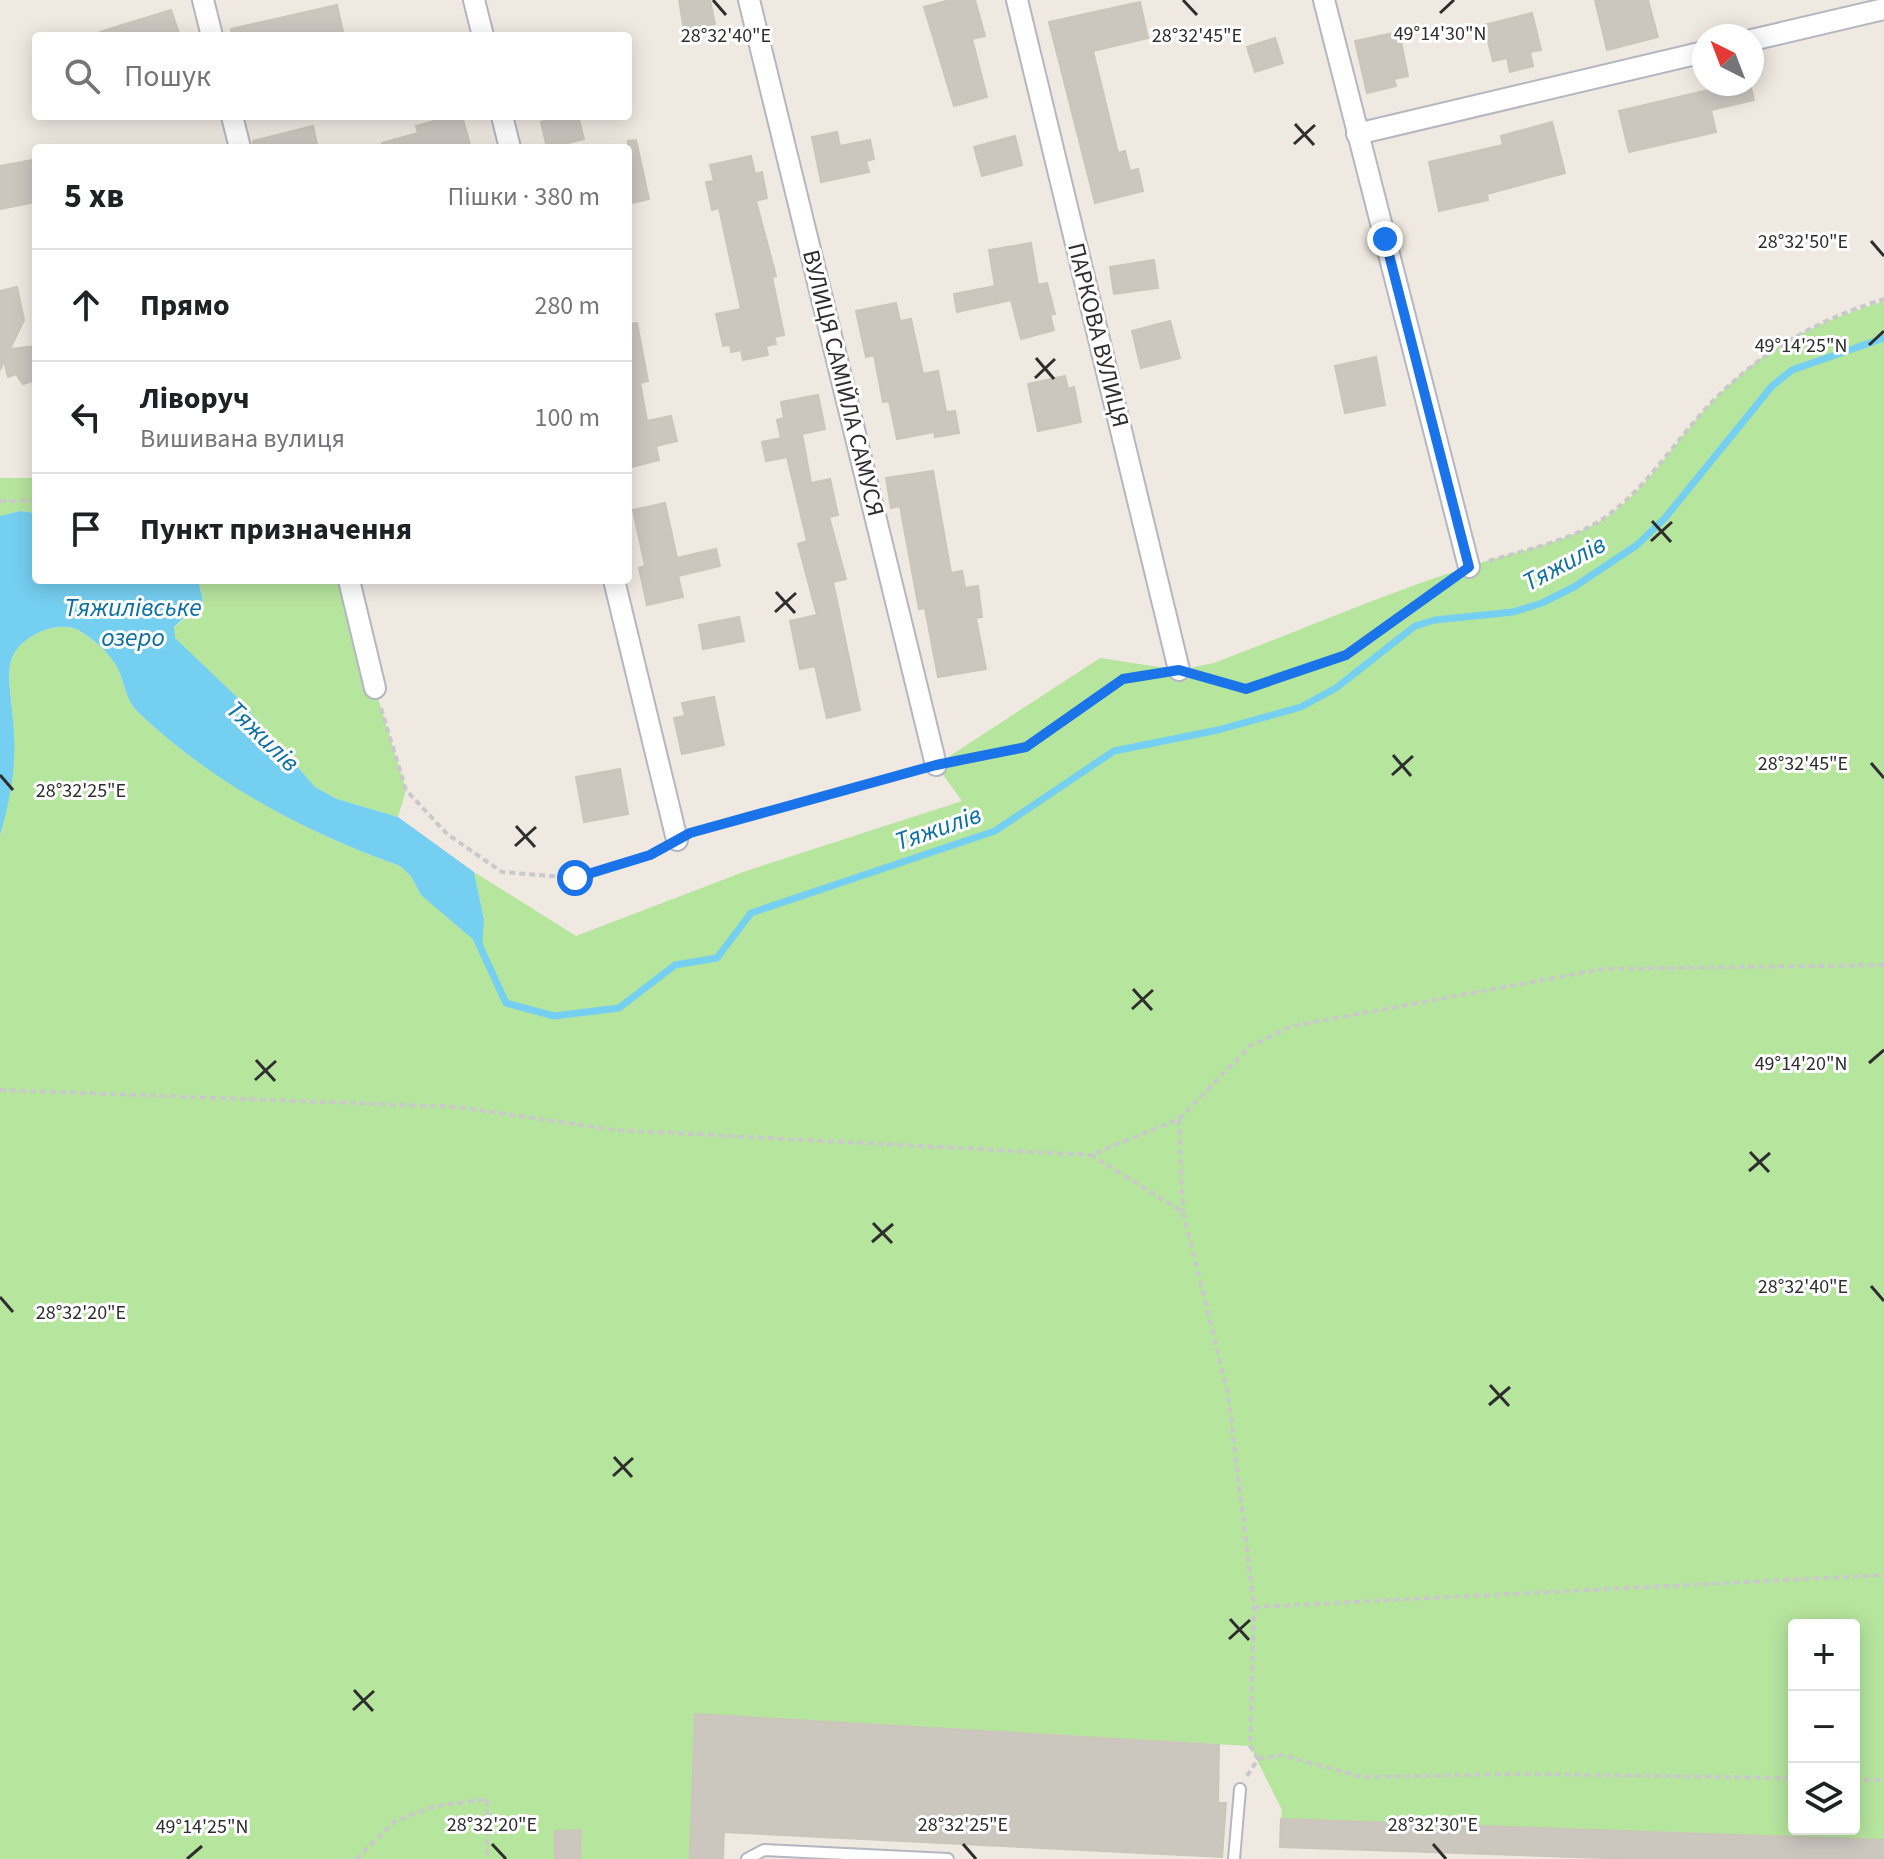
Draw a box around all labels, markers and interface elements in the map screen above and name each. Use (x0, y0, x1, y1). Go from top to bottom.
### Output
text: 49°14'30"N (1394, 20, 1486, 48)
text: 28°32'40"E (681, 22, 771, 50)
text: 28°32'45"E (1152, 22, 1242, 50)
north arrow (1692, 24, 1764, 96)
search box (32, 32, 632, 120)
icon: search (60, 54, 104, 98)
text: Пошук (124, 55, 211, 98)
text: 5 хв (64, 172, 124, 221)
text: Пішки · 380 m (447, 178, 600, 215)
route end (1367, 221, 1403, 257)
text: 28°32'50"E (1758, 228, 1848, 256)
street label: ПАРКОВА ВУЛИЦЯ (1058, 239, 1138, 431)
street label: ВУЛИЦЯ САМІЙЛА САМУСЯ (793, 246, 893, 520)
icon: ahead (64, 283, 108, 327)
text: Прямо (140, 284, 230, 327)
text: 280 m (534, 287, 600, 324)
text: 49°14'25"N (1755, 332, 1847, 360)
text: Ліворуч (140, 377, 250, 420)
icon: left (64, 395, 108, 439)
text: 100 m (534, 399, 600, 436)
text: Вишивана вулиця (140, 420, 345, 457)
icon: arrive (64, 507, 108, 551)
text: Пункт призначення (140, 508, 412, 551)
water label: Тяжилів (1516, 526, 1612, 600)
water label: Тяжилівське озеро (64, 589, 202, 656)
water label: Тяжилів (218, 692, 308, 780)
text: 28°32'45"E (1758, 750, 1848, 778)
text: 28°32'25"E (36, 777, 126, 805)
water label: Тяжилів (890, 796, 986, 860)
route start (557, 860, 593, 896)
text: 49°14'20"N (1755, 1050, 1847, 1078)
text: 28°32'40"E (1758, 1273, 1848, 1301)
text: 28°32'20"E (36, 1299, 126, 1327)
map controls (1788, 1619, 1860, 1835)
button: + (1788, 1619, 1860, 1691)
button: − (1788, 1691, 1860, 1763)
button: layers (1788, 1763, 1860, 1835)
text: 28°32'20"E (447, 1811, 537, 1839)
text: 28°32'25"E (918, 1811, 1008, 1839)
text: 28°32'30"E (1388, 1811, 1478, 1839)
text: 49°14'25"N (156, 1813, 248, 1841)

